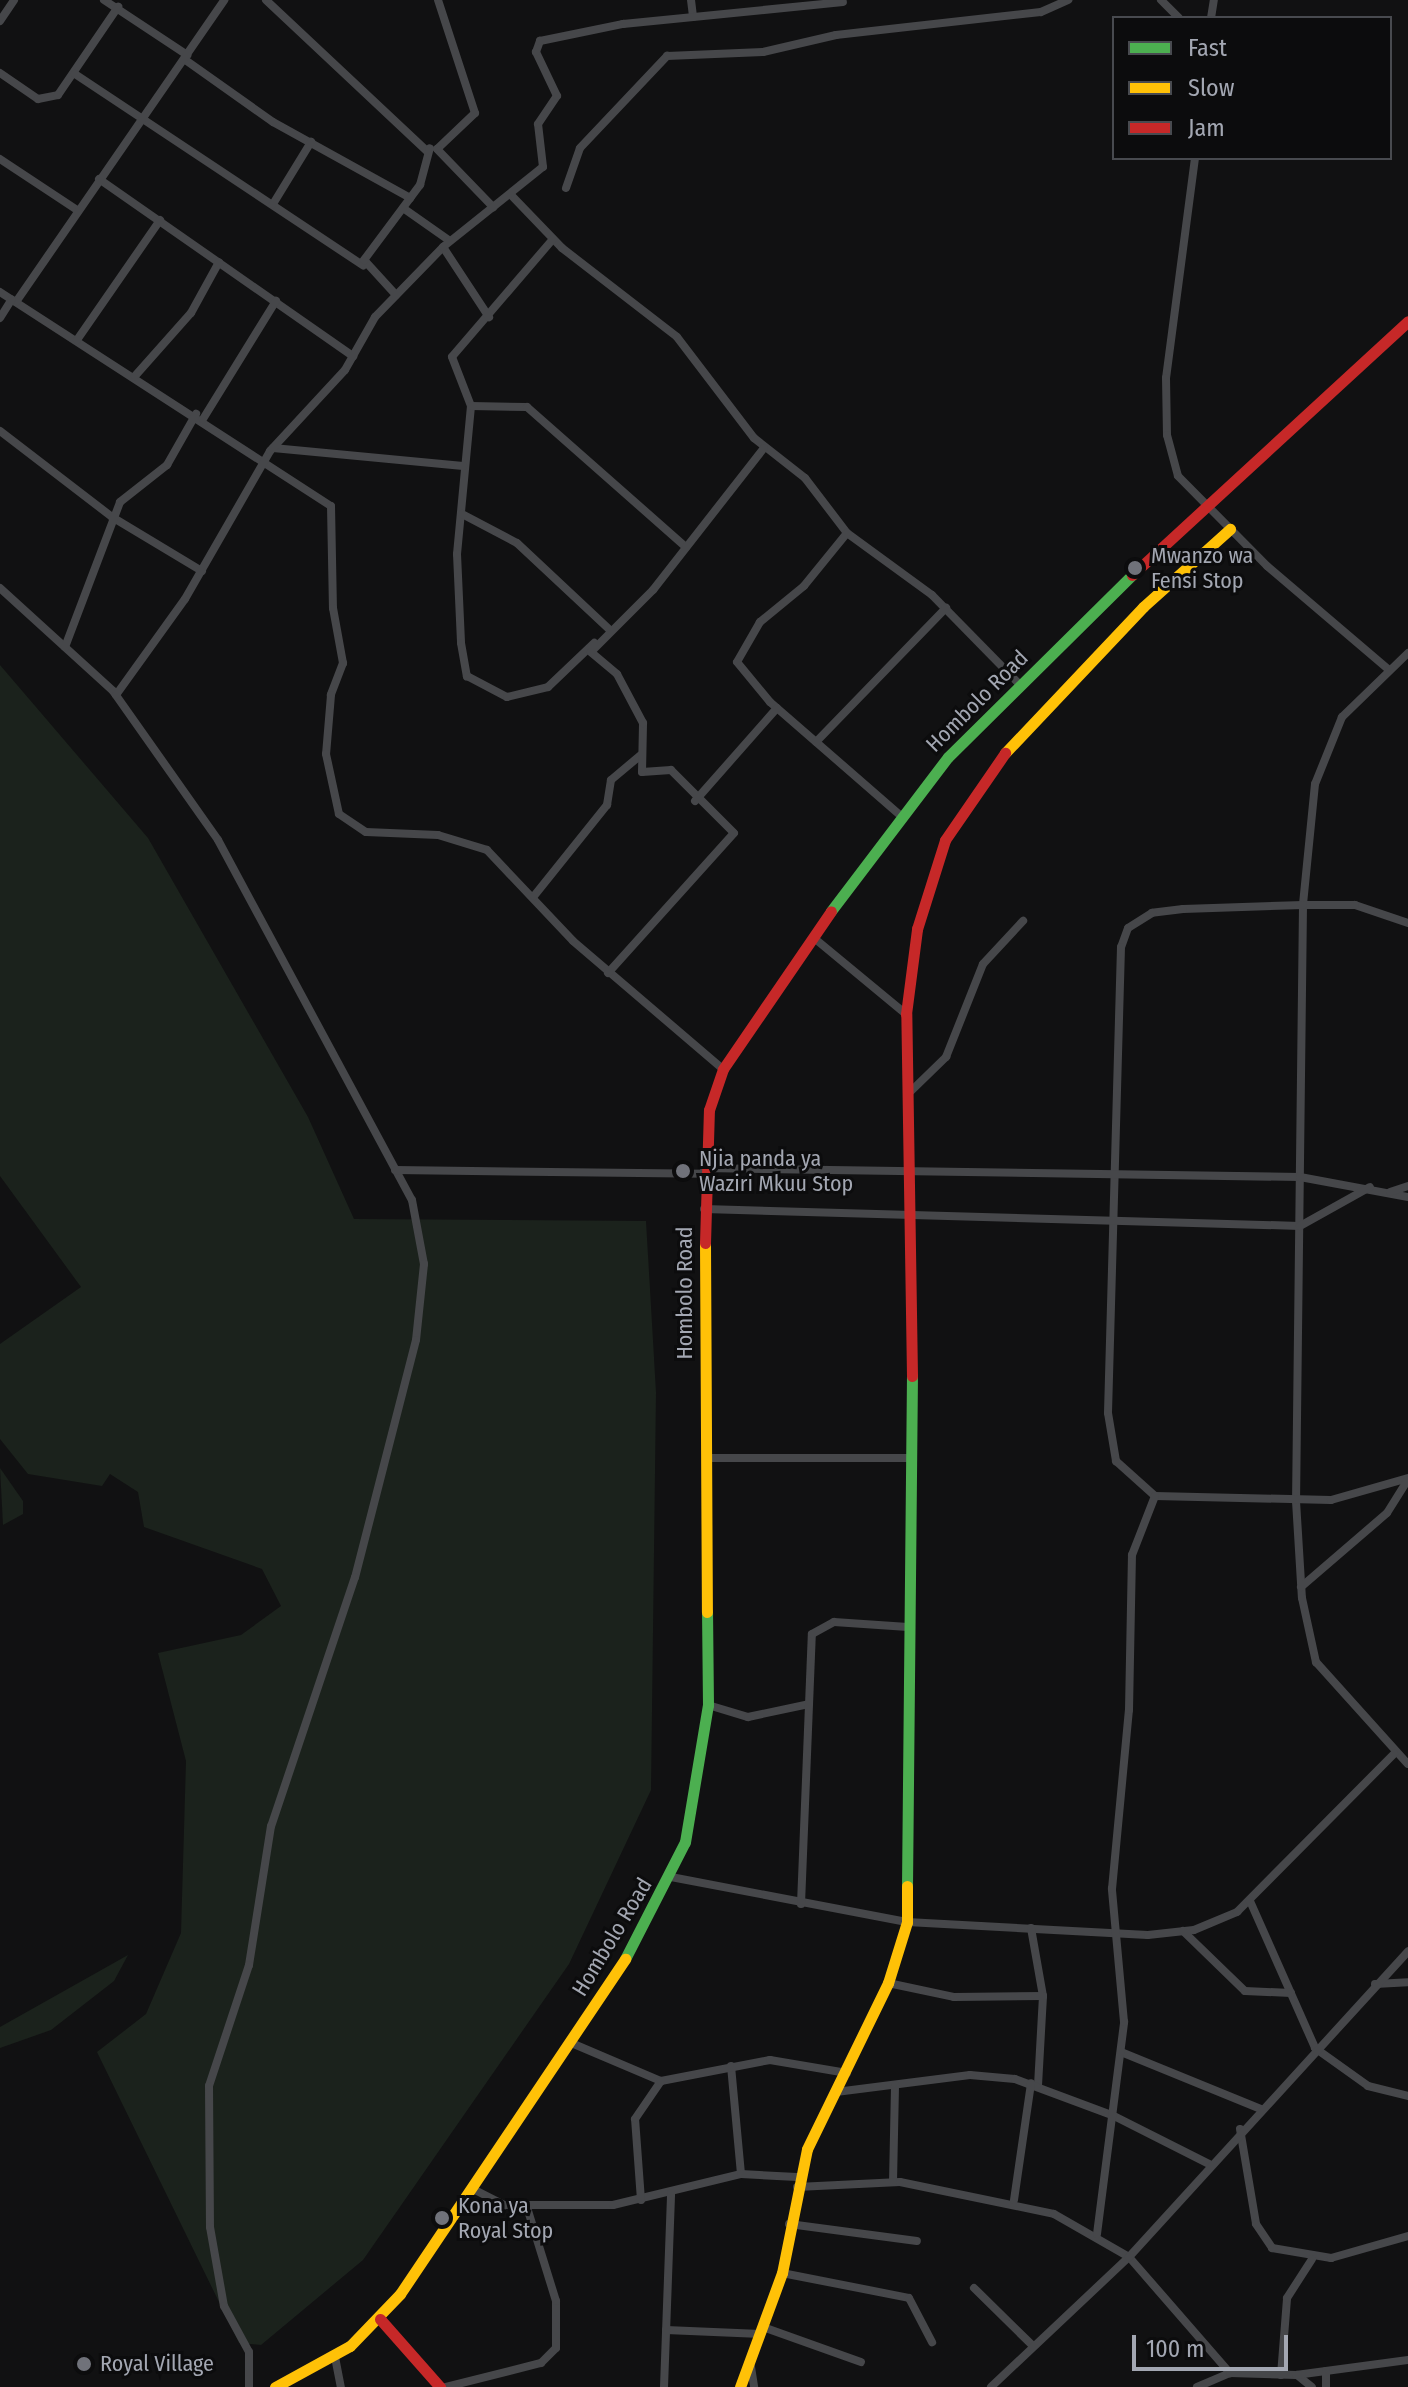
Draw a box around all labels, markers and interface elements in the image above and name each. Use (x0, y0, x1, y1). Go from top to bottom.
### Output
legend (1112, 16, 1392, 160)
text: Fast (1188, 34, 1227, 62)
text: Slow (1188, 74, 1234, 102)
text: Jam (1188, 114, 1225, 142)
place label: Mwanzo wa Fensi Stop (1151, 542, 1253, 594)
marker: Mwanzo wa Fensi Stop (1126, 559, 1144, 577)
street label: Hombolo Road (921, 645, 1033, 757)
place label: Njia panda ya Waziri Mkuu Stop (699, 1145, 853, 1196)
marker: Njia panda ya Waziri Mkuu Stop (674, 1162, 692, 1180)
street label: Hombolo Road (672, 1226, 698, 1360)
street label: Hombolo Road (566, 1873, 658, 2001)
place label: Kona ya Royal Stop (458, 2192, 553, 2244)
marker: Kona ya Royal Stop (433, 2209, 451, 2227)
scale bar (1136, 2319, 1292, 2369)
text: 100 m (1146, 2335, 1204, 2363)
place label: Royal Village (100, 2351, 214, 2377)
marker: Royal Village (75, 2355, 93, 2373)

